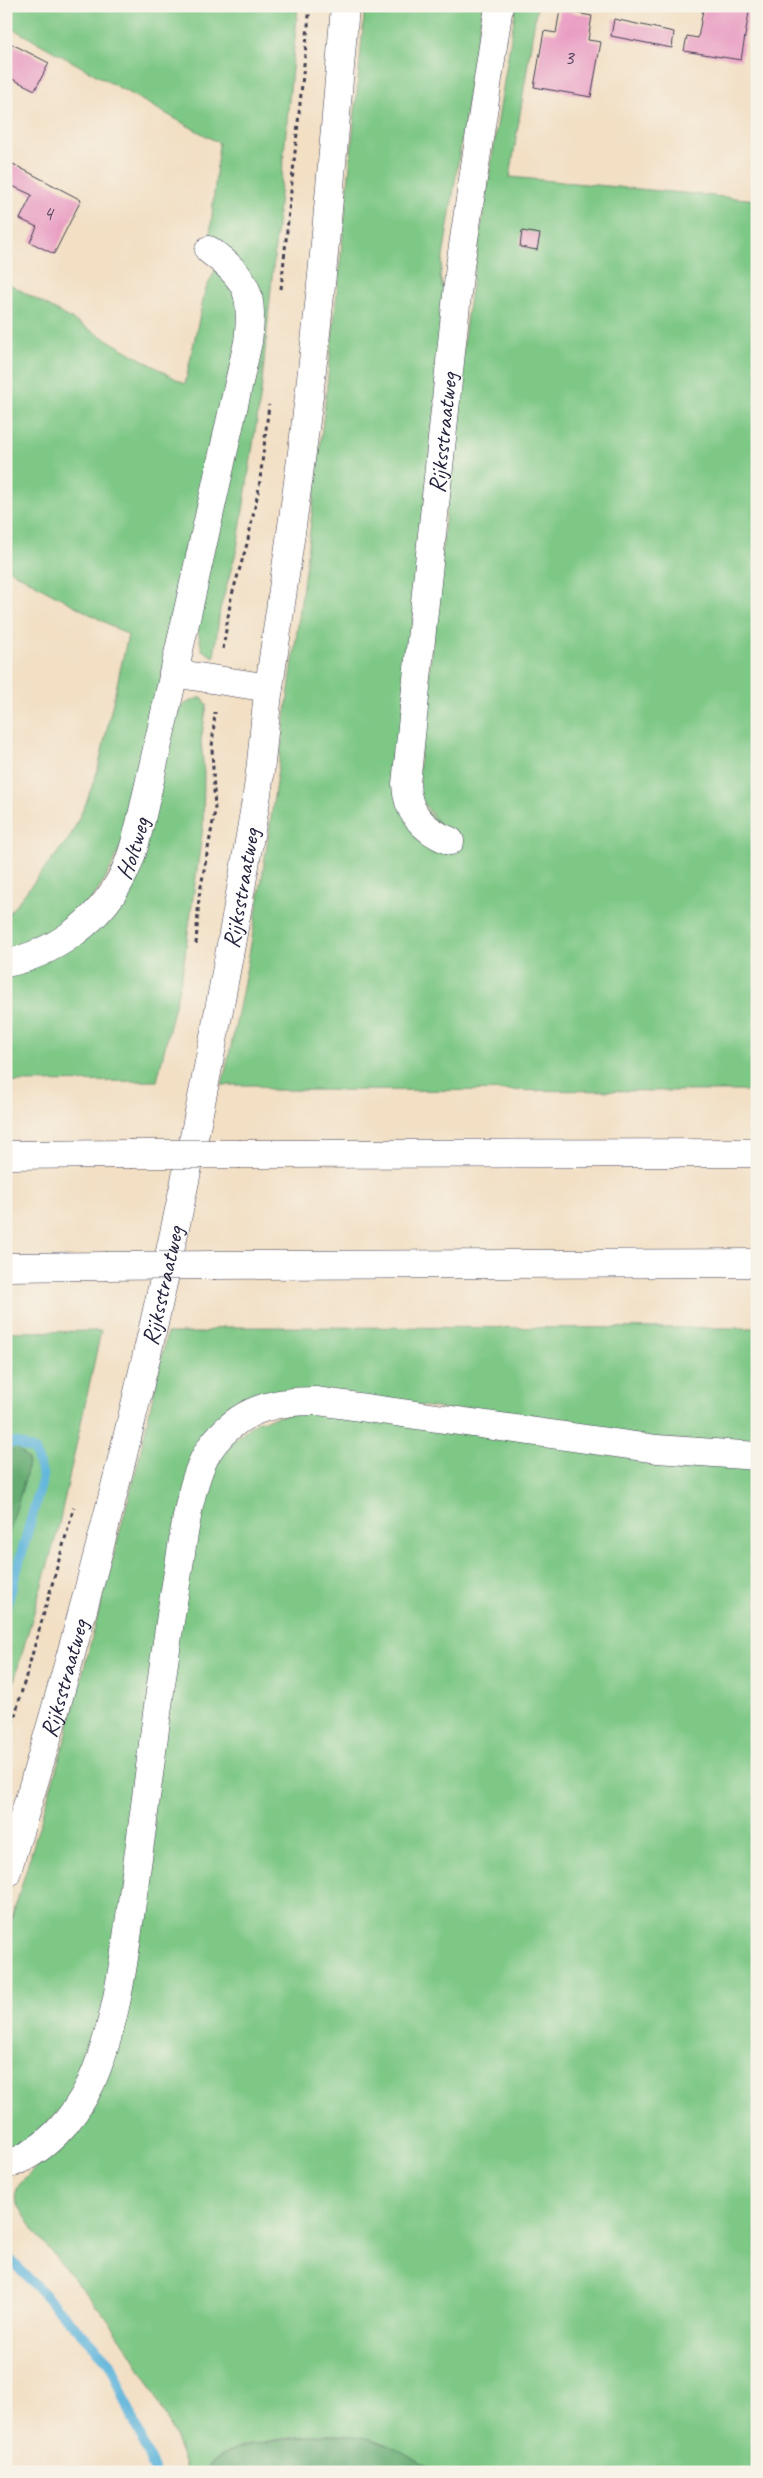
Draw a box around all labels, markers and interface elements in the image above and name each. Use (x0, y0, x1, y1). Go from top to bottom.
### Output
house number: 3 (564, 44, 575, 70)
house number: 4 (43, 200, 55, 226)
street label: Rijksstraatweg (421, 370, 464, 494)
street label: Holtweg (108, 813, 156, 884)
street label: Rijksstraatweg (216, 825, 266, 951)
street label: Rijksstraatweg (135, 1222, 190, 1348)
street label: Rijksstraatweg (33, 1615, 95, 1741)

